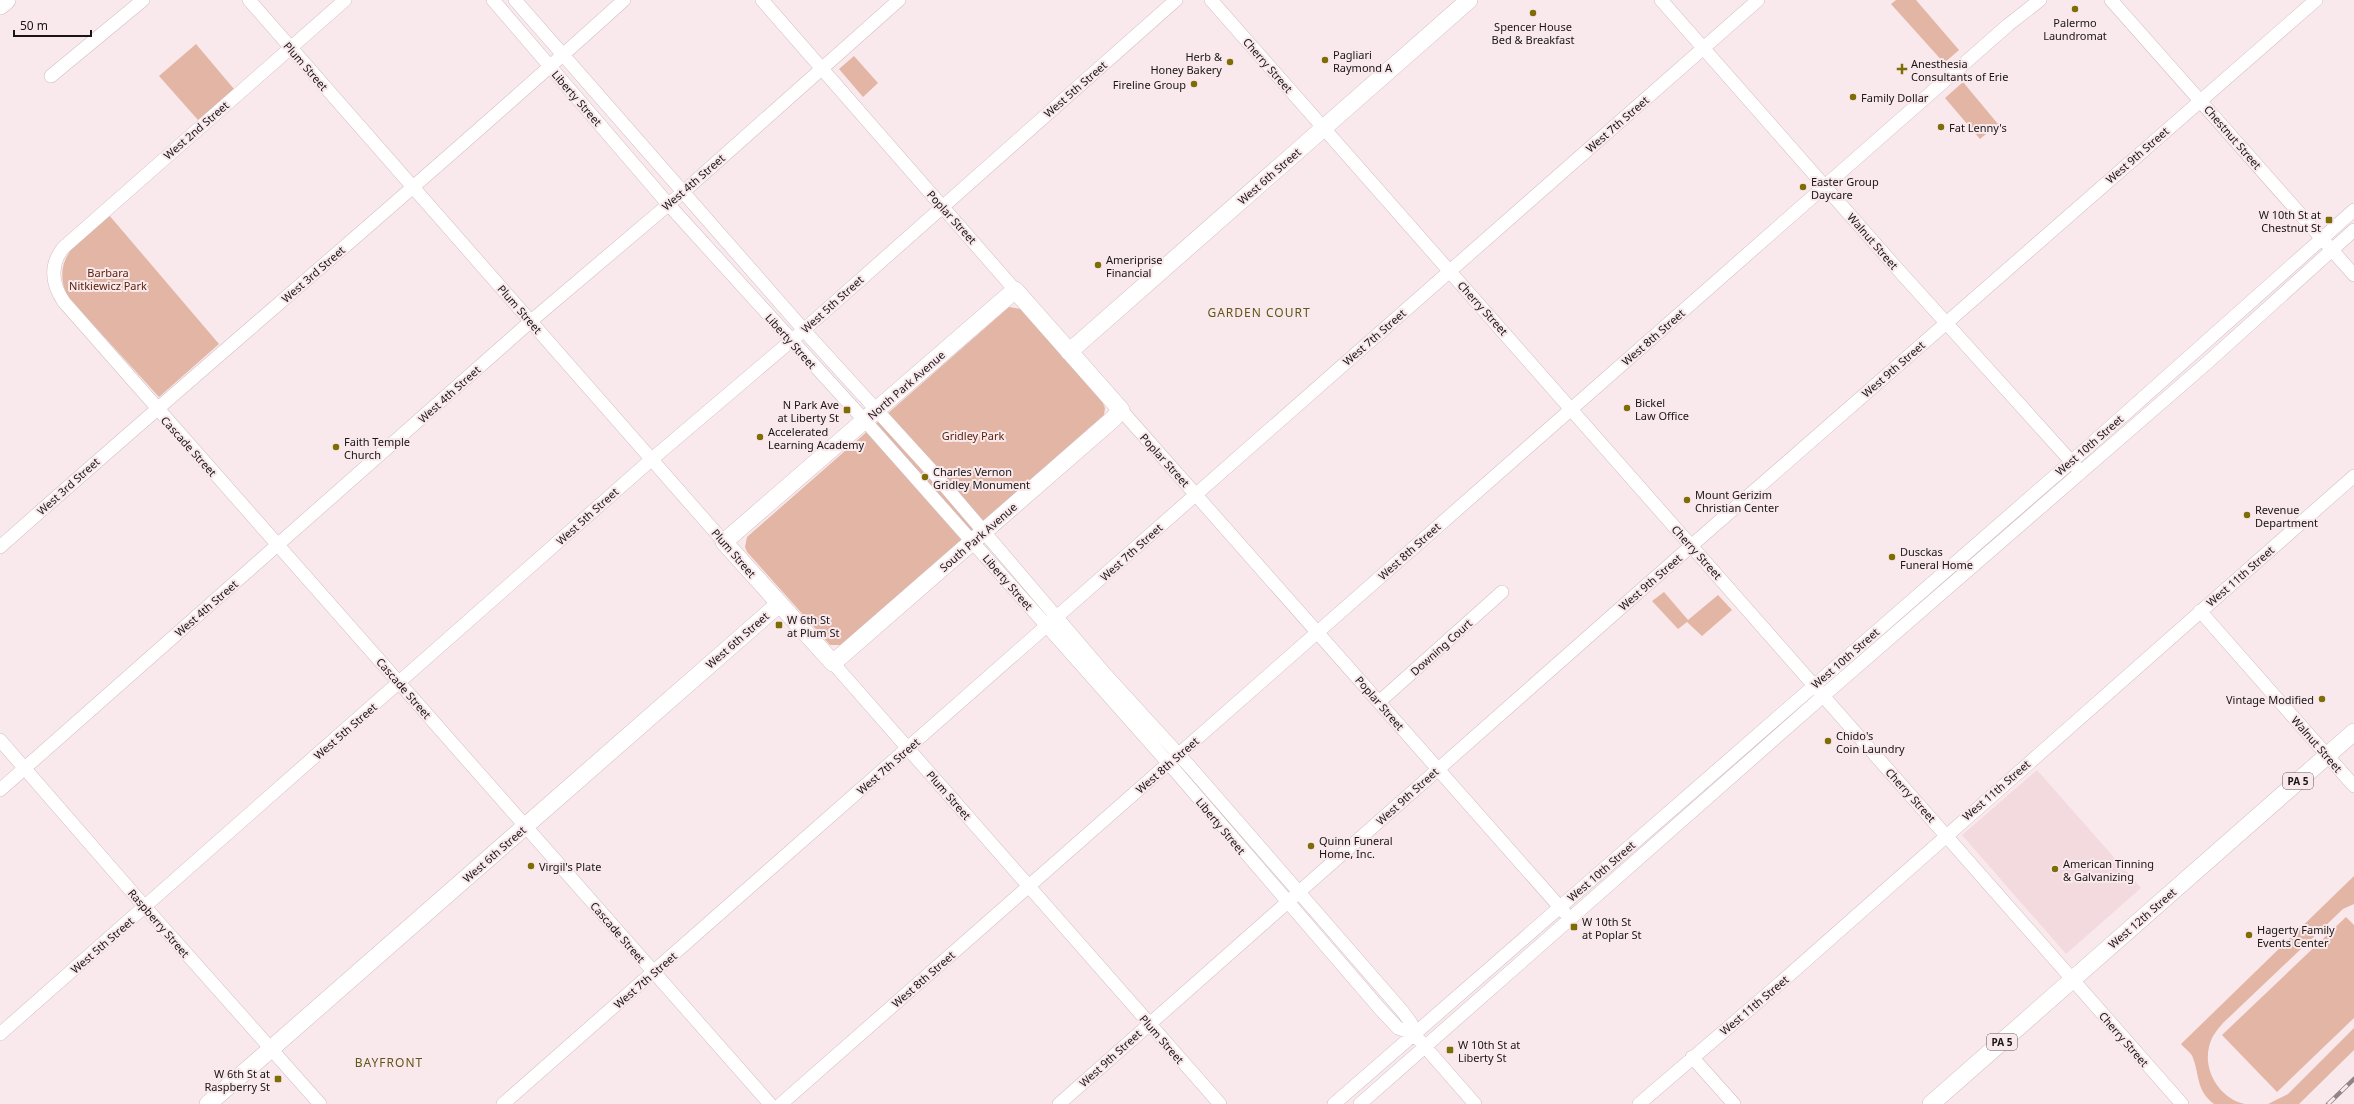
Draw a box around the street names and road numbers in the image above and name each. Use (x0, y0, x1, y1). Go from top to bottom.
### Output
street label: Cherry Street (1240, 34, 1296, 96)
street label: Plum Street (281, 38, 331, 94)
street label: West 5th Street (1040, 57, 1110, 121)
street label: Liberty Street (549, 67, 605, 129)
street label: West 7th Street (1582, 92, 1652, 156)
street label: West 2nd Street (160, 98, 232, 162)
street label: Chestnut Street (2201, 102, 2265, 172)
street label: West 9th Street (2102, 123, 2172, 187)
street label: West 6th Street (1234, 144, 1304, 208)
street label: West 4th Street (658, 150, 728, 214)
street label: Poplar Street (924, 187, 980, 247)
street label: Walnut Street (1844, 210, 1902, 272)
street label: West 3rd Street (278, 242, 348, 306)
street label: West 5th Street (798, 272, 866, 336)
street label: Cherry Street (1455, 278, 1511, 338)
street label: Plum Street (495, 281, 545, 337)
street label: West 7th Street (1339, 305, 1409, 369)
street label: West 8th Street (1618, 305, 1688, 369)
street label: Liberty Street (762, 310, 820, 372)
street label: West 9th Street (1858, 337, 1928, 401)
street label: North Park Avenue (864, 347, 948, 423)
street label: West 4th Street (415, 362, 483, 426)
street label: West 10th Street (2052, 411, 2126, 479)
street label: Cascade Street (158, 413, 220, 479)
street label: Poplar Street (1137, 430, 1193, 490)
street label: West 3rd Street (34, 454, 102, 518)
street label: West 5th Street (553, 484, 621, 548)
street label: South Park Avenue (936, 499, 1020, 575)
street label: West 8th Street (1375, 519, 1443, 583)
street label: West 7th Street (1097, 520, 1165, 584)
street label: Cherry Street (1669, 522, 1725, 582)
street label: Plum Street (709, 525, 759, 581)
street label: West 11th Street (2203, 542, 2277, 610)
street label: West 9th Street (1615, 550, 1685, 614)
street label: Liberty Street (980, 551, 1036, 613)
street label: West 4th Street (171, 576, 241, 640)
street label: West 6th Street (702, 608, 772, 672)
street label: Downing Court (1407, 615, 1475, 679)
street label: West 10th Street (1808, 624, 1882, 692)
street label: Cascade Street (373, 654, 435, 722)
street label: Poplar Street (1352, 673, 1408, 733)
street label: West 5th Street (310, 699, 380, 763)
street label: Walnut Street (2288, 713, 2346, 775)
street label: West 8th Street (1132, 733, 1202, 797)
street label: West 7th Street (853, 734, 923, 798)
street label: West 11th Street (1959, 756, 2033, 824)
street label: West 9th Street (1373, 764, 1441, 828)
street label: Cherry Street (1883, 765, 1939, 825)
street label: Plum Street (924, 767, 974, 823)
road number: PA 5 (2283, 773, 2313, 789)
street label: Liberty Street (1193, 795, 1249, 857)
street label: West 6th Street (459, 822, 529, 886)
street label: West 10th Street (1564, 837, 1638, 905)
street label: West 12th Street (2105, 884, 2179, 952)
street label: Raspberry Street (125, 886, 193, 960)
street label: Cascade Street (587, 898, 649, 966)
street label: West 5th Street (67, 913, 137, 977)
street label: West 8th Street (888, 947, 958, 1011)
street label: West 7th Street (610, 948, 680, 1012)
street label: West 11th Street (1717, 972, 1791, 1038)
street label: Cherry Street (2096, 1008, 2152, 1070)
street label: Plum Street (1137, 1011, 1187, 1067)
street label: West 9th Street (1076, 1026, 1144, 1090)
road number: PA 5 (1987, 1034, 2017, 1050)

